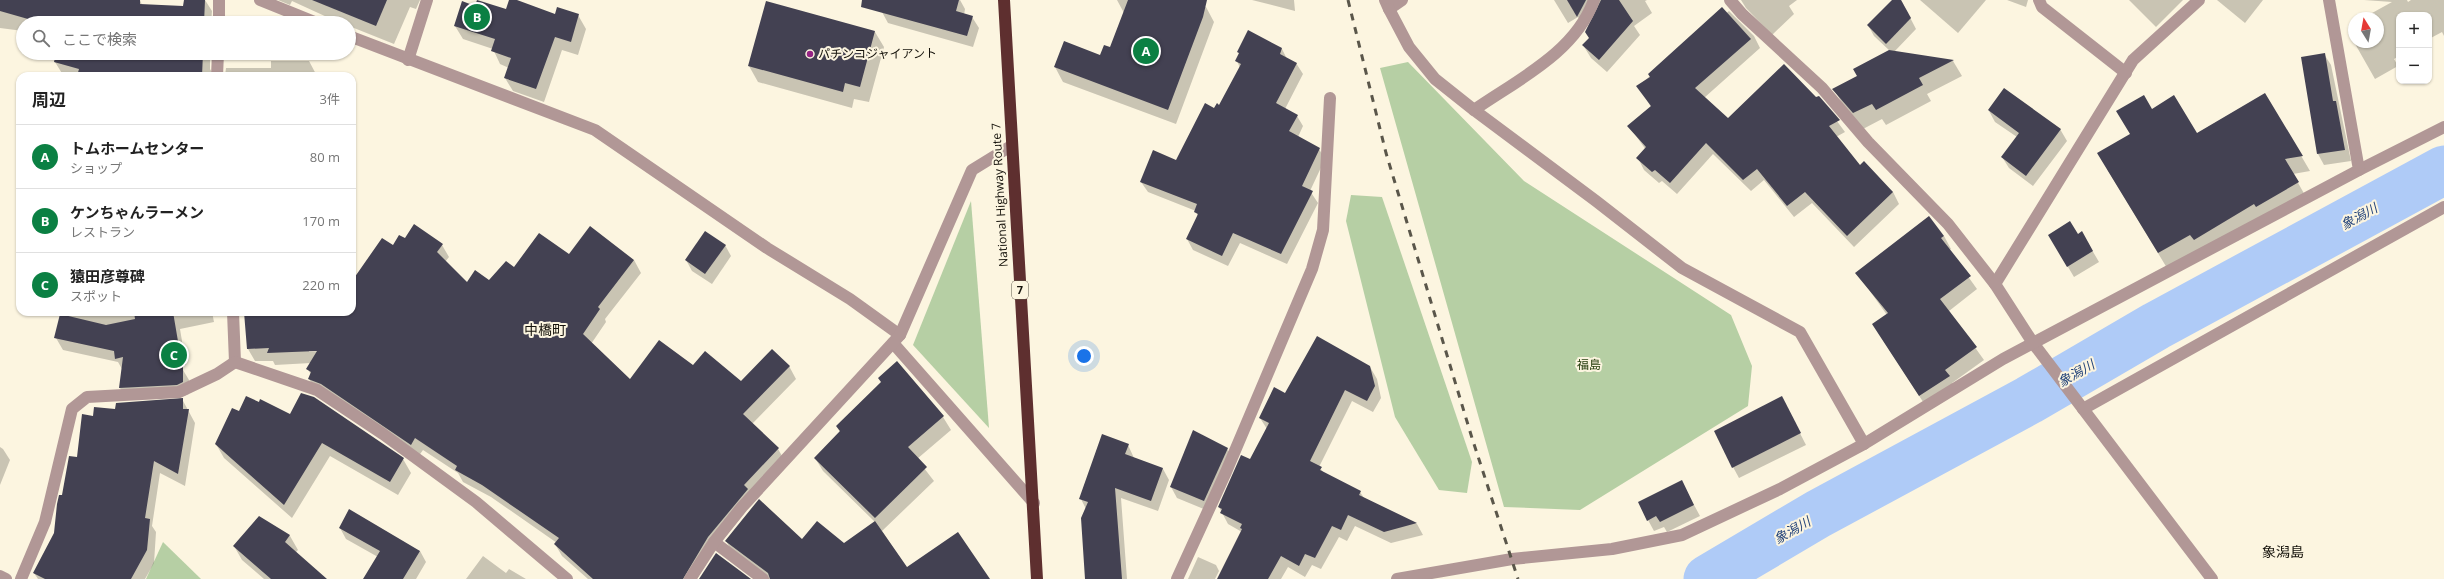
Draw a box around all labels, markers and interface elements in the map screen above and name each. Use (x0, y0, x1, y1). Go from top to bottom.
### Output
pin: B (464, 2, 490, 32)
north arrow (2348, 12, 2384, 48)
map controls (2396, 12, 2432, 84)
button: + (2396, 12, 2432, 48)
search box (16, 16, 356, 60)
icon: search (30, 27, 52, 49)
text: ここで検索 (62, 29, 137, 49)
pin: A (1133, 36, 1159, 66)
place label: パチンコジャイアント (818, 45, 937, 62)
button: − (2396, 48, 2432, 84)
marker: パチンコジャイアント (805, 49, 815, 59)
text: 周辺 (32, 88, 66, 111)
text: 3件 (320, 90, 340, 108)
street label: National Highway Route 7 (987, 122, 1012, 267)
text: トムホームセンター (70, 138, 205, 158)
text: A (41, 148, 49, 166)
text: 80 m (310, 148, 340, 166)
text: ショップ (70, 159, 122, 177)
water label: 象潟川 (2338, 198, 2382, 233)
text: ケンちゃんラーメン (70, 202, 204, 222)
text: B (41, 212, 49, 230)
text: 170 m (302, 212, 340, 230)
text: レストラン (70, 223, 135, 241)
text: 猿田彦尊碑 (70, 266, 145, 286)
text: C (41, 276, 49, 294)
text: 220 m (302, 276, 340, 294)
road number: 7 (1012, 281, 1028, 299)
text: スポット (70, 287, 122, 305)
district label: 中橋町 (524, 320, 566, 339)
pin: C (161, 340, 187, 370)
your location (1074, 346, 1094, 366)
water label: 象潟川 (2055, 354, 2099, 391)
park label: 福島 (1577, 356, 1601, 373)
water label: 象潟川 (1771, 511, 1815, 548)
district label: 象潟島 (2262, 542, 2304, 561)

